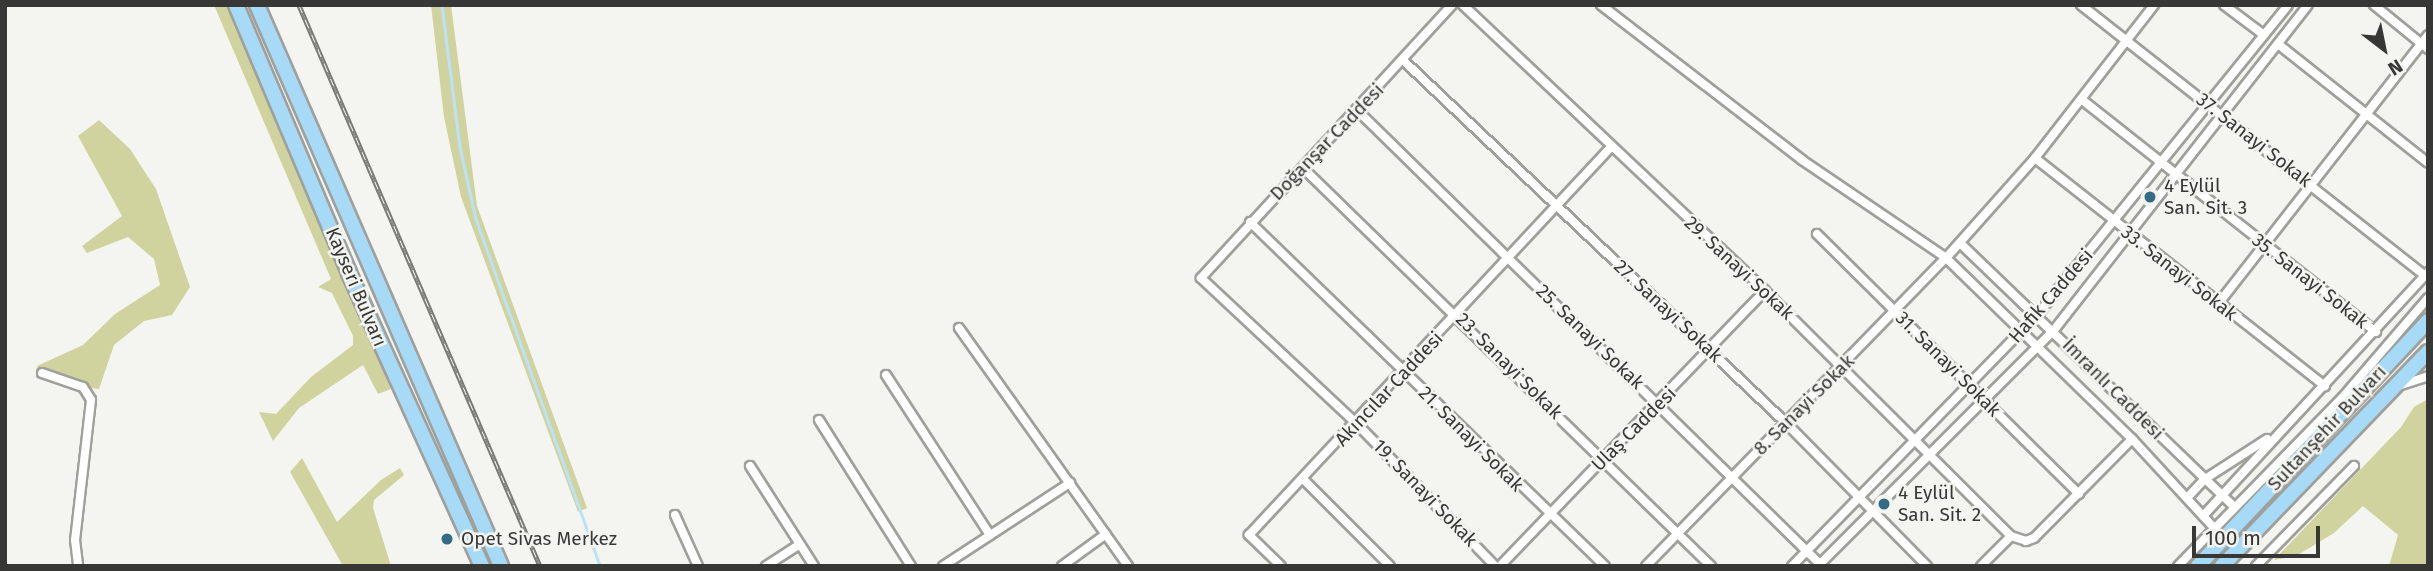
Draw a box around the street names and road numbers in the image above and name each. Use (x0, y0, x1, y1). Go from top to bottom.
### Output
street label: Doğanşar Caddesi (1265, 79, 1389, 205)
street label: 37. Sanayi Sokak (2192, 88, 2316, 192)
street label: 29. Sanayi Sokak (1680, 211, 1798, 325)
street label: 33. Sanayi Sokak (2116, 221, 2242, 325)
street label: Kayseri Bulvarı (321, 224, 391, 350)
street label: 35. Sanayi Sokak (2247, 229, 2373, 333)
street label: Hafik Caddesi (2004, 244, 2098, 348)
street label: 27. Sanayi Sokak (1609, 255, 1727, 367)
street label: 25. Sanayi Sokak (1531, 280, 1649, 394)
street label: 31. Sanayi Sokak (1891, 307, 2005, 421)
street label: 23. Sanayi Sokak (1451, 308, 1567, 424)
street label: Akıncılar Caddesi (1330, 327, 1448, 451)
street label: İmranlı Caddesi (2058, 334, 2168, 444)
street label: 8. Sanayi Sokak (1749, 350, 1859, 460)
street label: Sultanşehir Bulvarı (2263, 361, 2391, 495)
street label: 21. Sanayi Sokak (1414, 382, 1528, 496)
street label: Ulaş Caddesi (1587, 382, 1681, 476)
street label: 19. Sanayi Sokak (1368, 435, 1482, 551)

